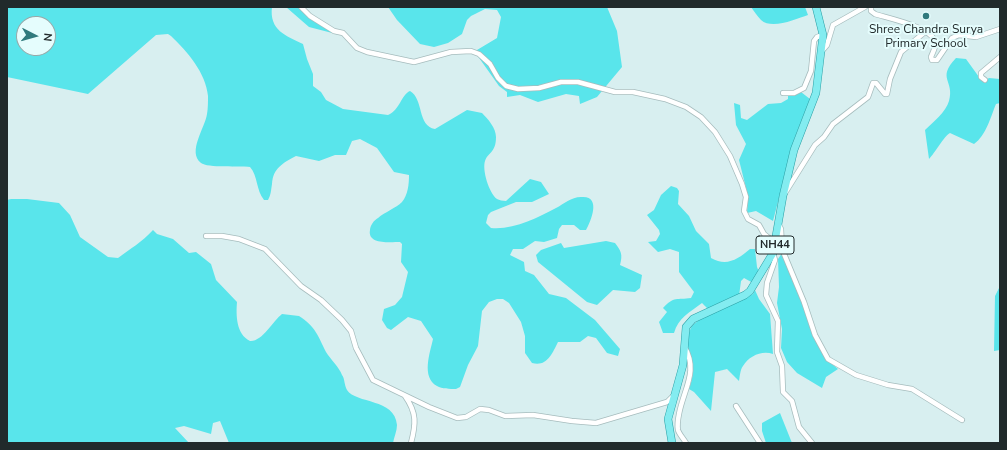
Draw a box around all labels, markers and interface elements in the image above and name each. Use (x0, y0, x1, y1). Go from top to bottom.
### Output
marker: Shree Chandra Surya Primary School (921, 11, 931, 21)
north arrow (16, 16, 56, 56)
place label: Shree Chandra Surya Primary School (869, 23, 983, 51)
text: N (40, 32, 55, 42)
road number: NH44 (756, 236, 794, 254)

